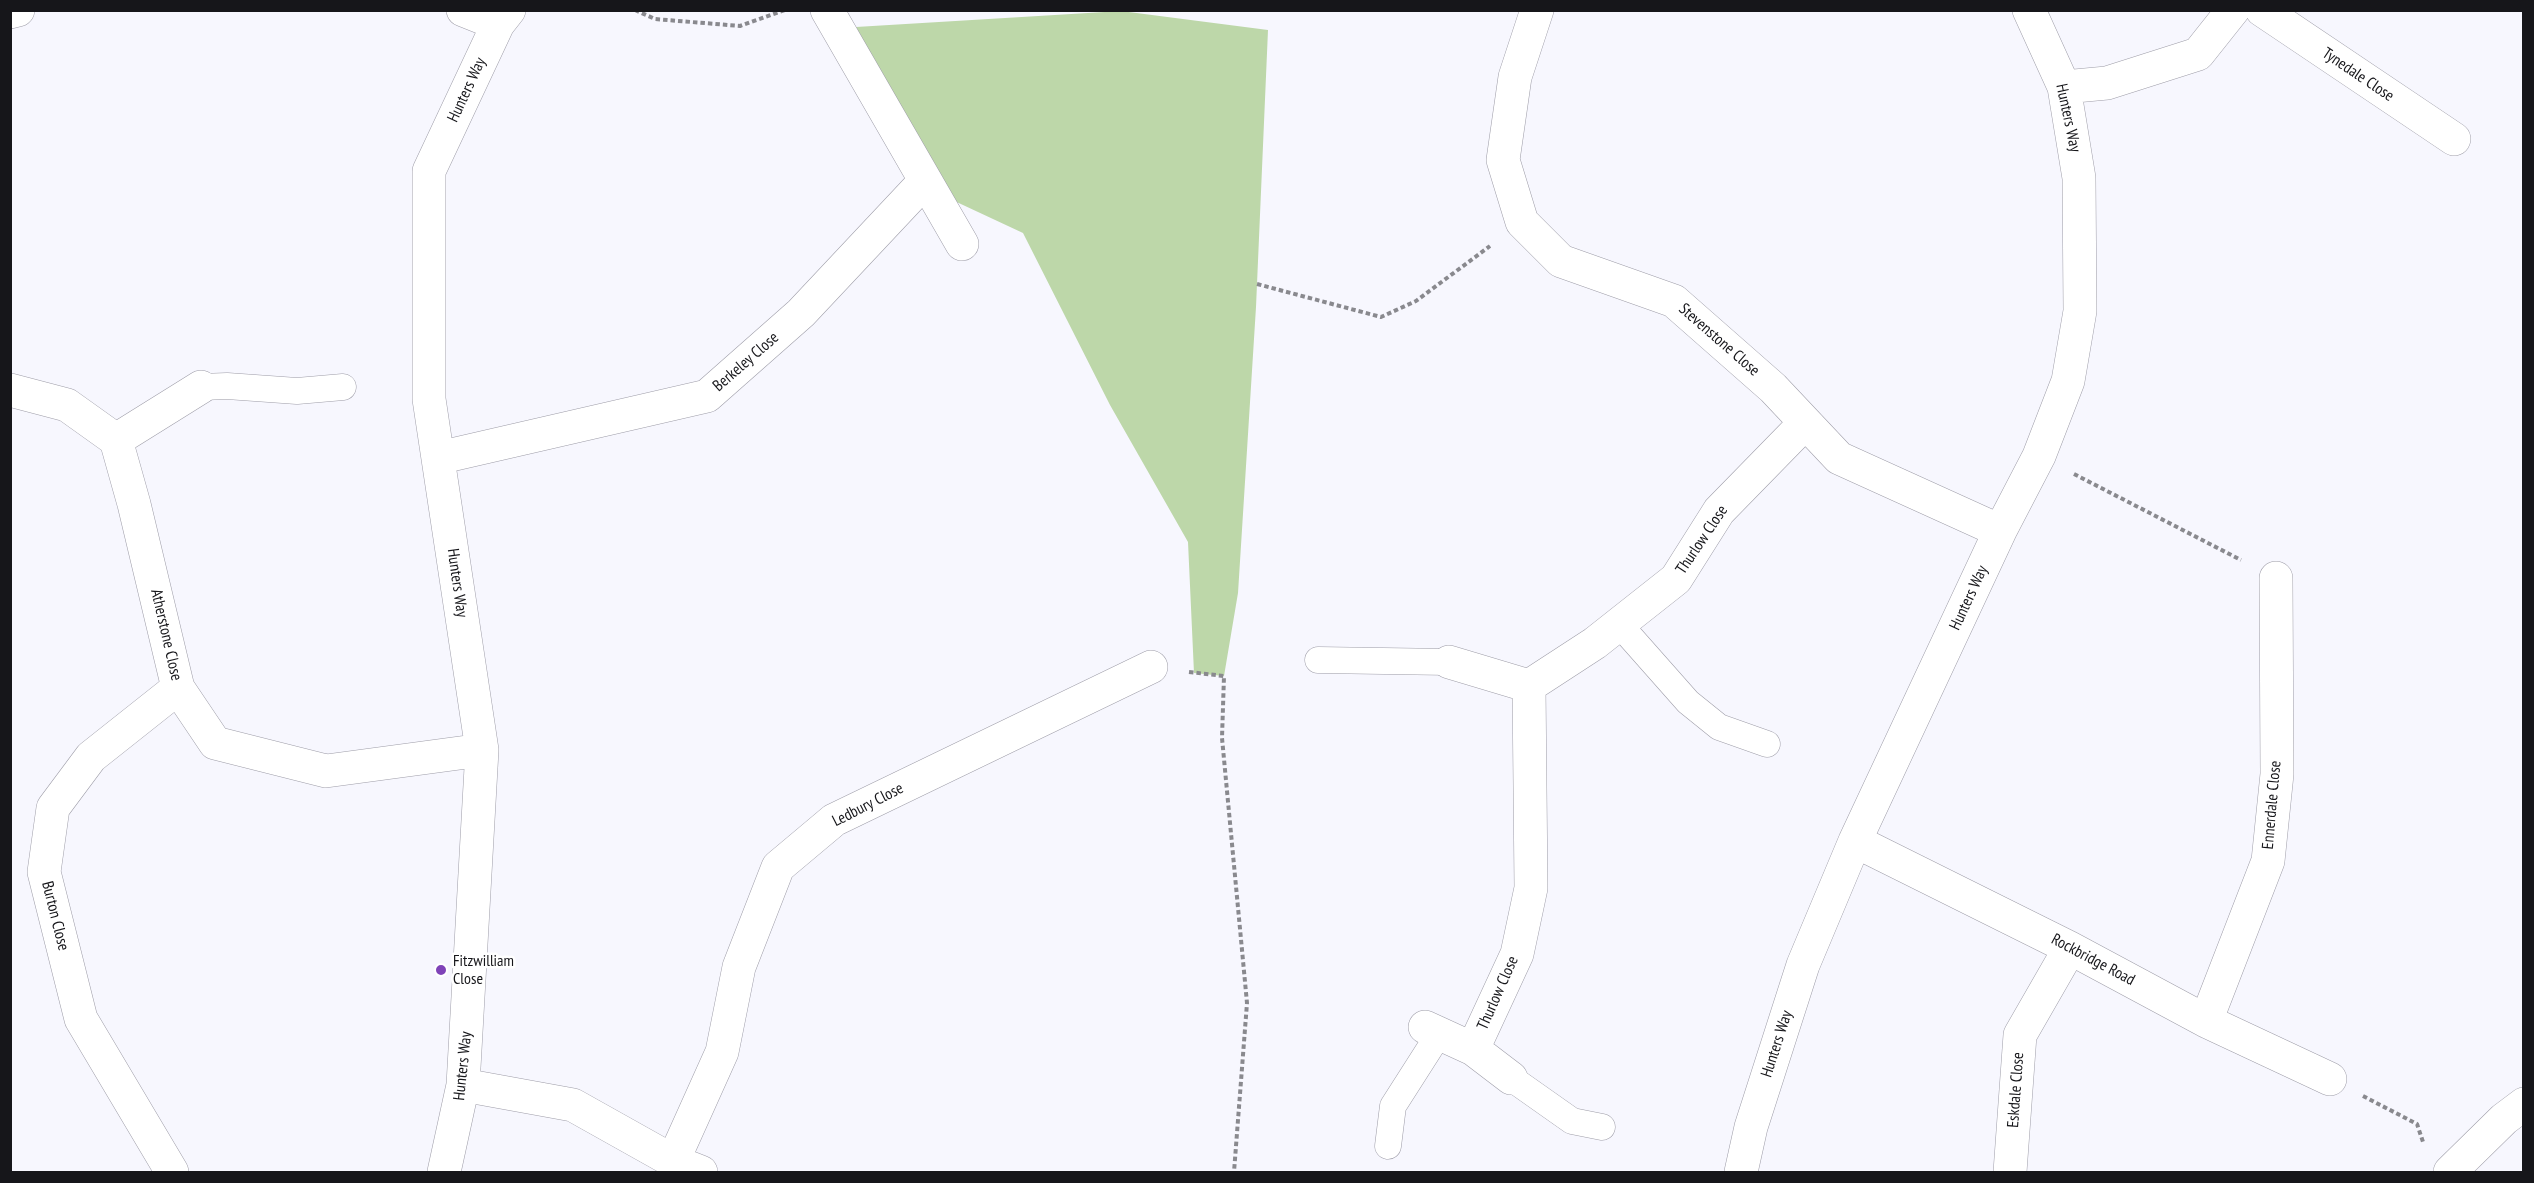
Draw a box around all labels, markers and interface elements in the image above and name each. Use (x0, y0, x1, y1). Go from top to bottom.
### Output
street label: Tynedale Close (2319, 44, 2397, 106)
street label: Hunters Way (444, 55, 490, 125)
street label: Hunters Way (2051, 82, 2085, 154)
street label: Stevenstone Close (1675, 300, 1763, 380)
street label: Berkeley Close (709, 328, 783, 396)
street label: Thurlow Close (1672, 502, 1732, 578)
street label: Hunters Way (443, 547, 471, 619)
street label: Hunters Way (1946, 563, 1992, 633)
street label: Atherstone Close (146, 587, 186, 683)
street label: Ennerdale Close (2259, 760, 2285, 850)
street label: Ledbury Close (829, 779, 907, 831)
street label: Burton Close (37, 879, 73, 953)
street label: Rockbridge Road (2048, 930, 2138, 990)
place label: Fitzwilliam Close (453, 951, 514, 989)
street label: Thurlow Close (1473, 953, 1523, 1033)
marker: Fitzwilliam Close (434, 963, 448, 977)
street label: Hunters Way (1757, 1008, 1797, 1080)
street label: Hunters Way (450, 1031, 476, 1101)
street label: Eskdale Close (2004, 1052, 2028, 1128)

